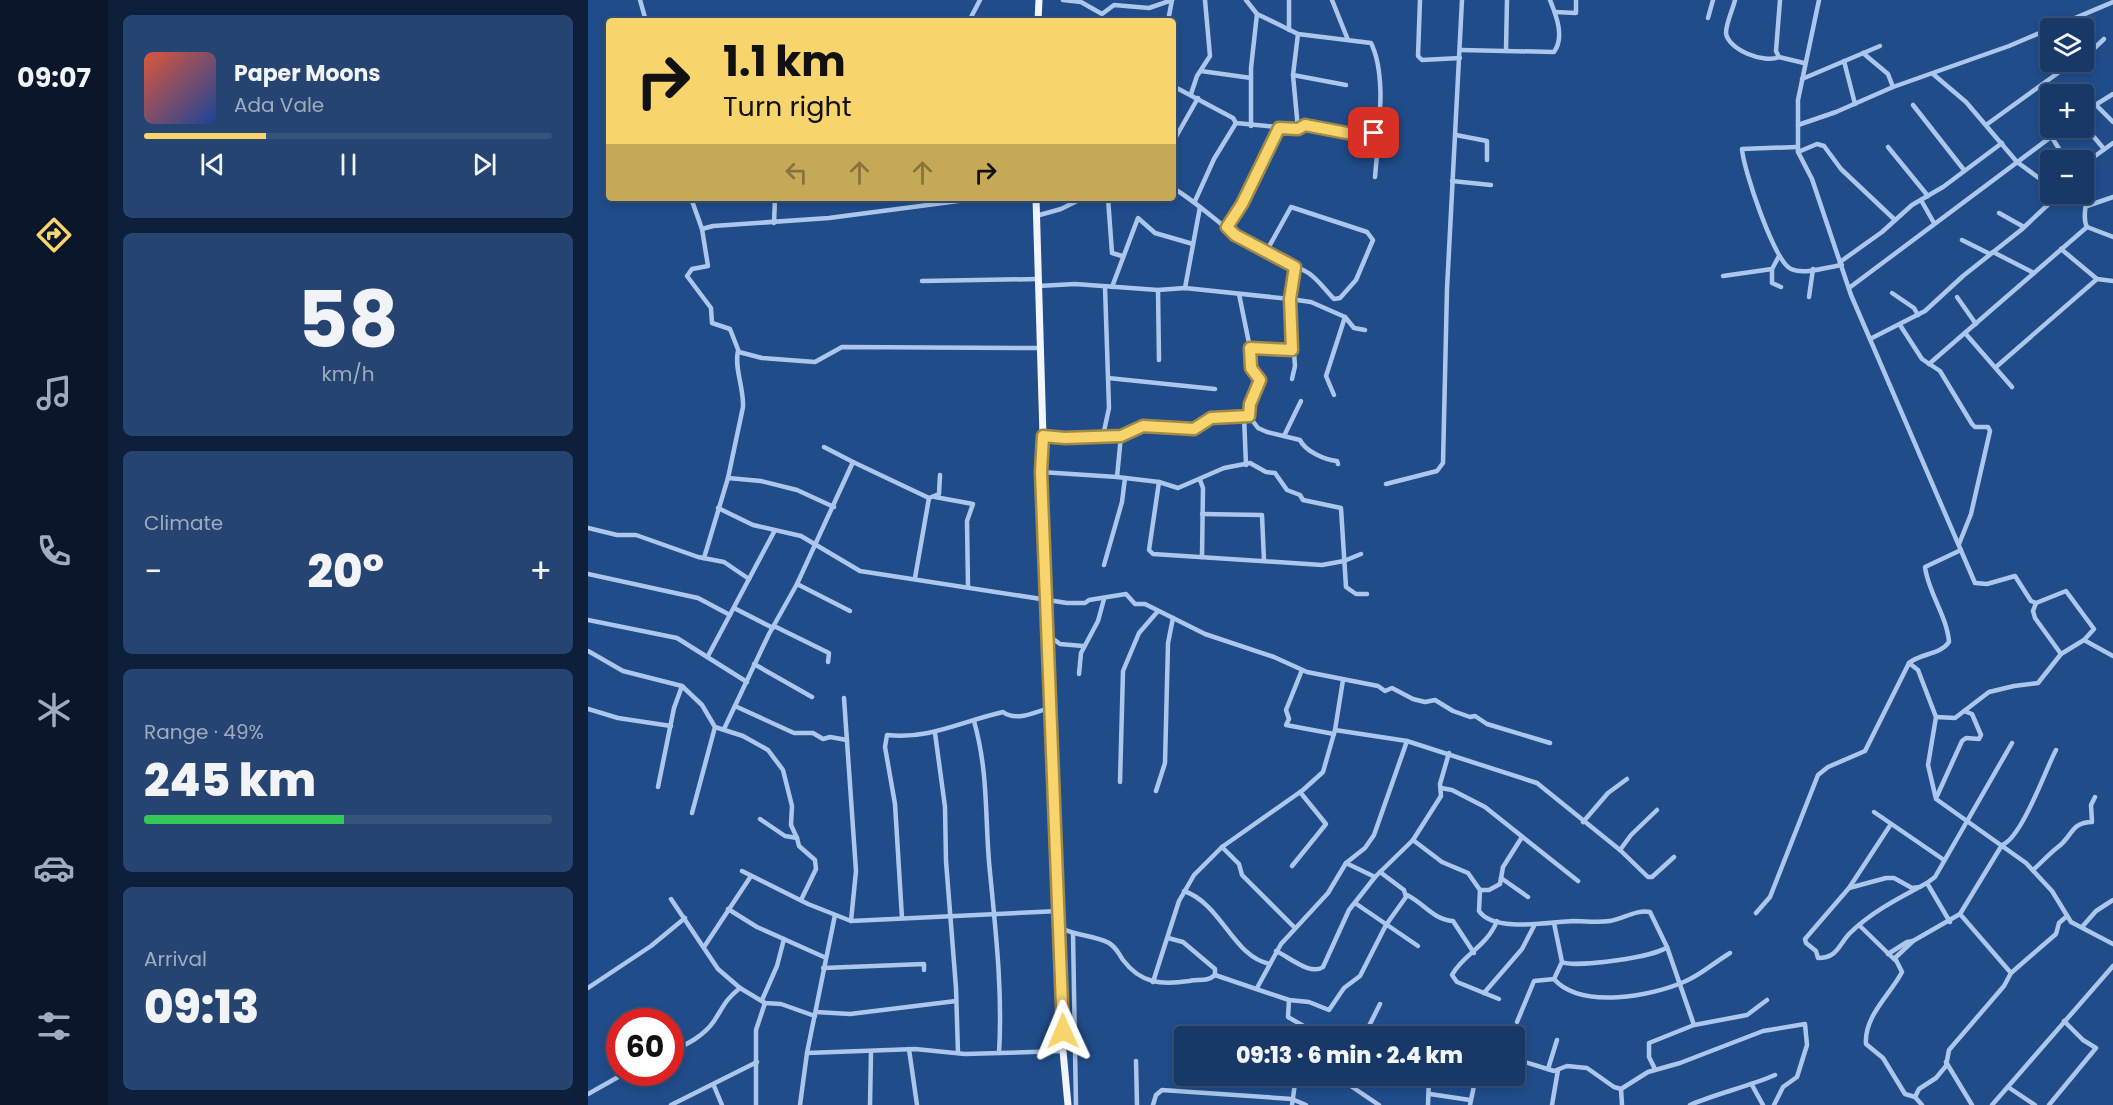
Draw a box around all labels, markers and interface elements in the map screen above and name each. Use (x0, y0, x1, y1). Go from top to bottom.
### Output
map controls (2040, 18, 2094, 204)
button: layers (2040, 18, 2094, 72)
text: 1.1 km (723, 32, 846, 91)
icon: right (624, 42, 702, 120)
text: Paper Moons (234, 58, 381, 89)
text: 09:07 (17, 59, 91, 96)
button: + (2040, 84, 2094, 138)
text: Turn right (723, 88, 852, 125)
text: Ada Vale (234, 91, 324, 119)
pin (1348, 107, 1399, 158)
icon: arrive (1357, 116, 1390, 149)
icon: previous (196, 148, 229, 181)
icon: pause (332, 148, 365, 181)
icon: next (468, 148, 501, 181)
button: − (2040, 150, 2094, 204)
icon: left (780, 156, 813, 189)
icon: ahead (843, 156, 876, 189)
icon: ahead (906, 156, 939, 189)
icon: right (969, 156, 1002, 189)
icon: directions (33, 214, 75, 256)
text: 58 (297, 265, 399, 374)
text: km/h (321, 360, 375, 388)
icon: music (33, 372, 75, 414)
text: Climate (144, 509, 223, 537)
icon: phone (33, 530, 75, 572)
text: 20° (307, 540, 384, 603)
text: − (144, 548, 162, 595)
text: + (529, 548, 552, 595)
icon: climate (33, 689, 75, 731)
text: Range · 49% (144, 718, 264, 746)
text: 245 km (144, 749, 316, 812)
icon: car (33, 847, 75, 889)
text: Arrival (144, 945, 207, 973)
text: 09:13 (144, 976, 259, 1039)
position arrow (1031, 999, 1095, 1063)
icon: filters (33, 1005, 75, 1047)
speed limit sign: 60 (606, 1008, 684, 1086)
text: 09:13 · 6 min · 2.4 km (1236, 1040, 1463, 1071)

